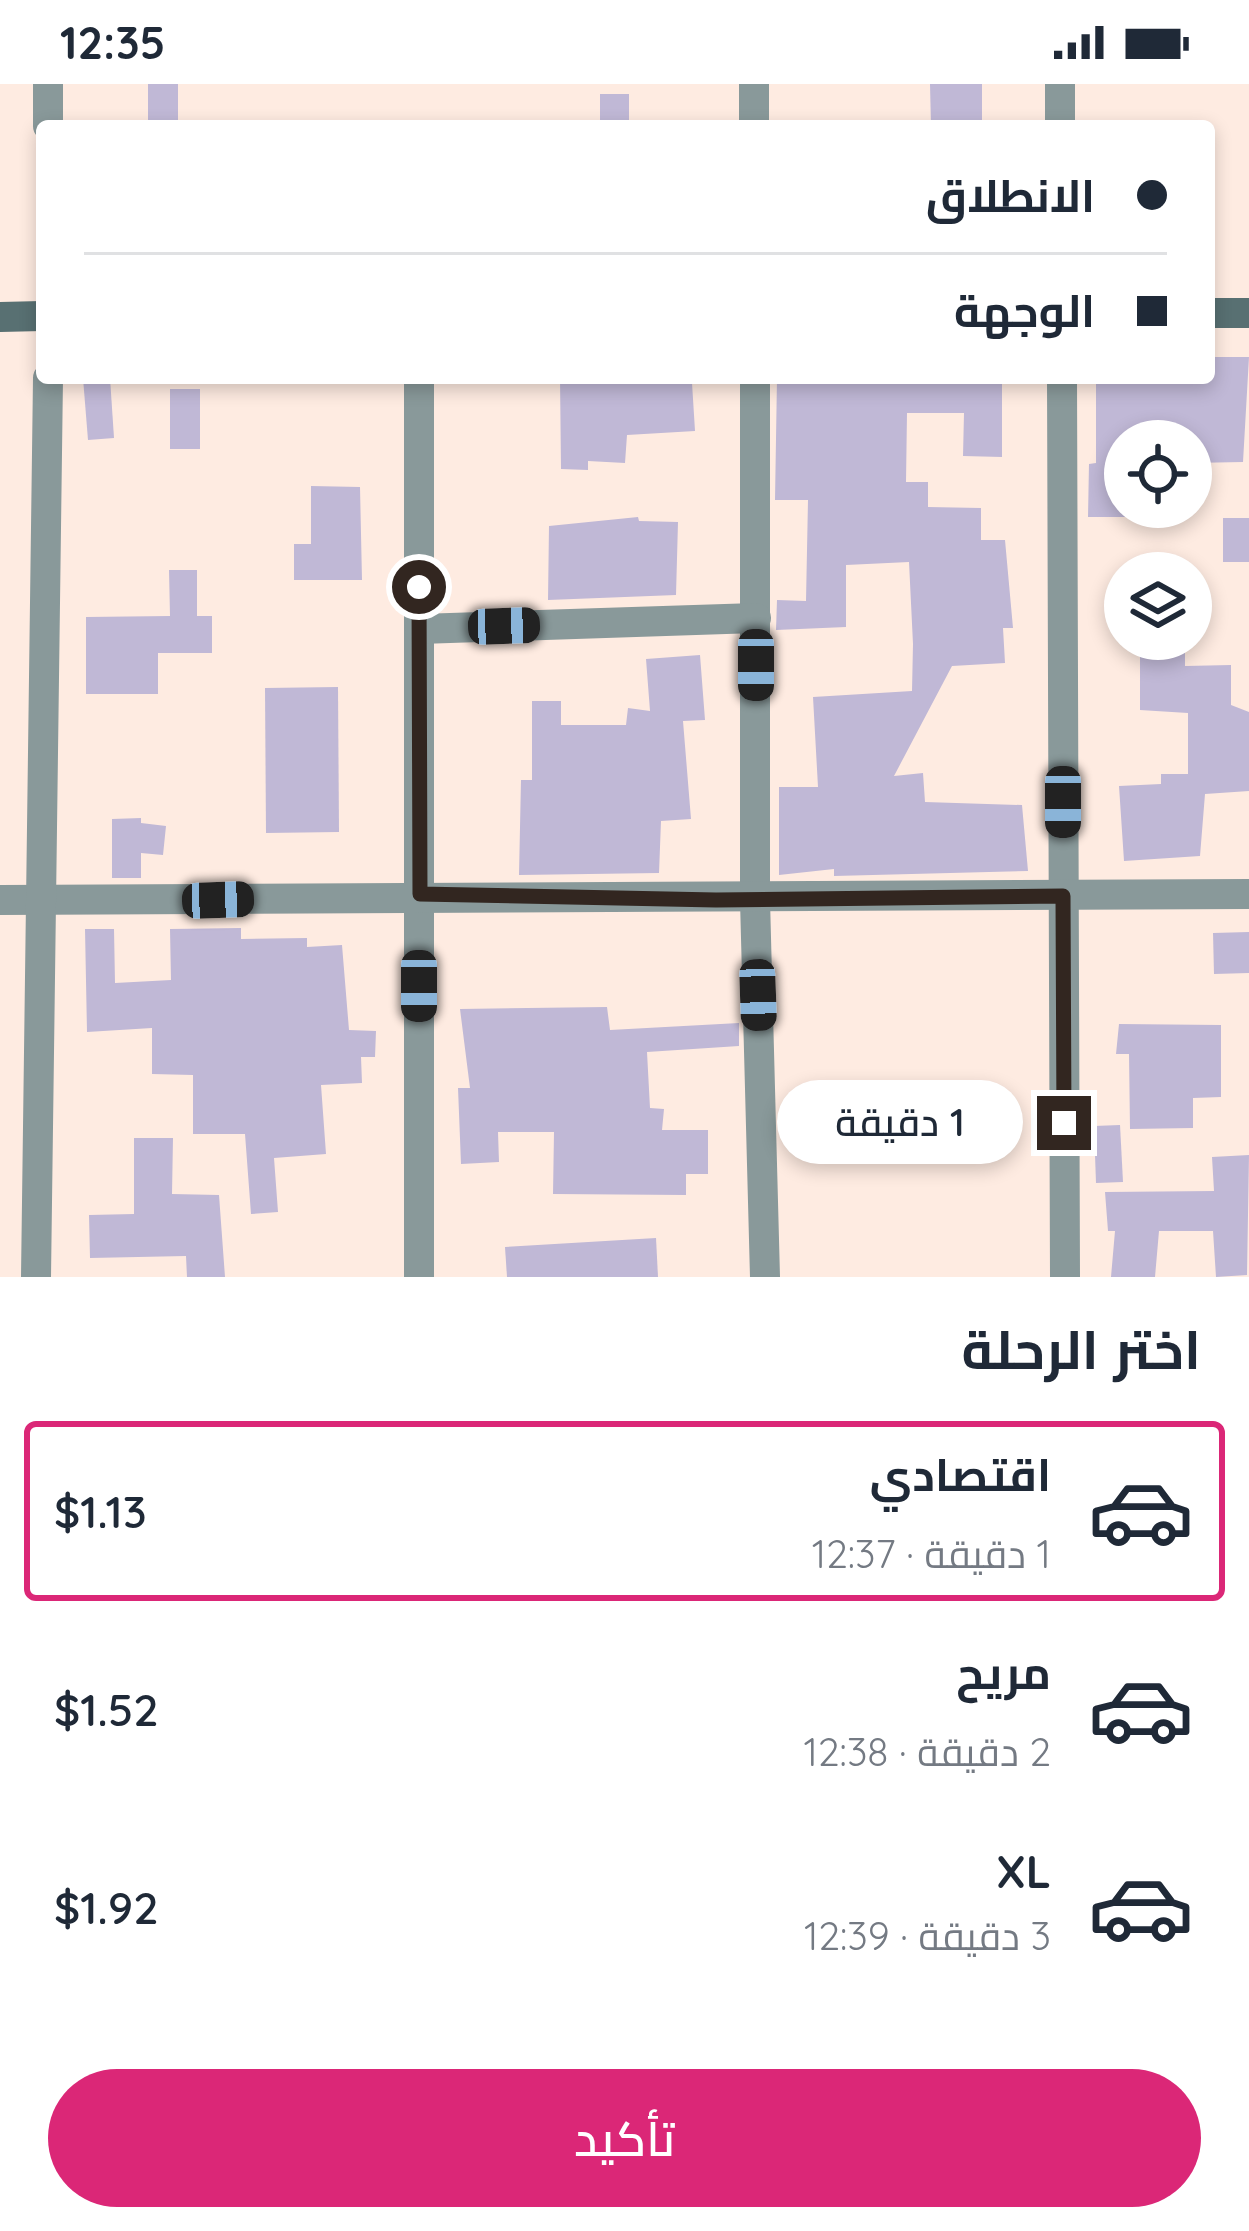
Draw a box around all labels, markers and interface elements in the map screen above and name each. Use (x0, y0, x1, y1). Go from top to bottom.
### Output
text: 12:35 (60, 14, 165, 70)
text: الانطلاق (926, 167, 1095, 223)
text: الوجهة (954, 282, 1095, 338)
map controls (1104, 420, 1212, 660)
button: locate (1104, 420, 1212, 528)
button: layers (1104, 552, 1212, 660)
route start (392, 560, 446, 614)
car (467, 607, 541, 645)
car (738, 629, 774, 701)
car (1045, 766, 1081, 838)
car (181, 881, 255, 919)
car (401, 950, 437, 1022)
car (739, 958, 777, 1032)
callout: 1 دقيقة (776, 1081, 1022, 1165)
route end (1037, 1096, 1091, 1150)
text: 1 دقيقة (835, 1097, 965, 1146)
text: اختر الرحلة (961, 1315, 1201, 1383)
text: اقتصادي (870, 1446, 1051, 1502)
icon: car (1087, 1457, 1195, 1565)
text: $1.13 (54, 1483, 147, 1539)
text: 1 دقيقة · 12:37 (812, 1529, 1051, 1578)
text: مريح (956, 1644, 1051, 1700)
icon: car (1087, 1655, 1195, 1763)
text: $1.52 (54, 1681, 159, 1737)
text: 2 دقيقة · 12:38 (804, 1727, 1051, 1776)
text: XL (996, 1843, 1051, 1899)
icon: car (1087, 1853, 1195, 1961)
text: $1.92 (54, 1879, 159, 1935)
text: 3 دقيقة · 12:39 (804, 1911, 1051, 1960)
button: تأكيد (48, 2069, 1201, 2207)

